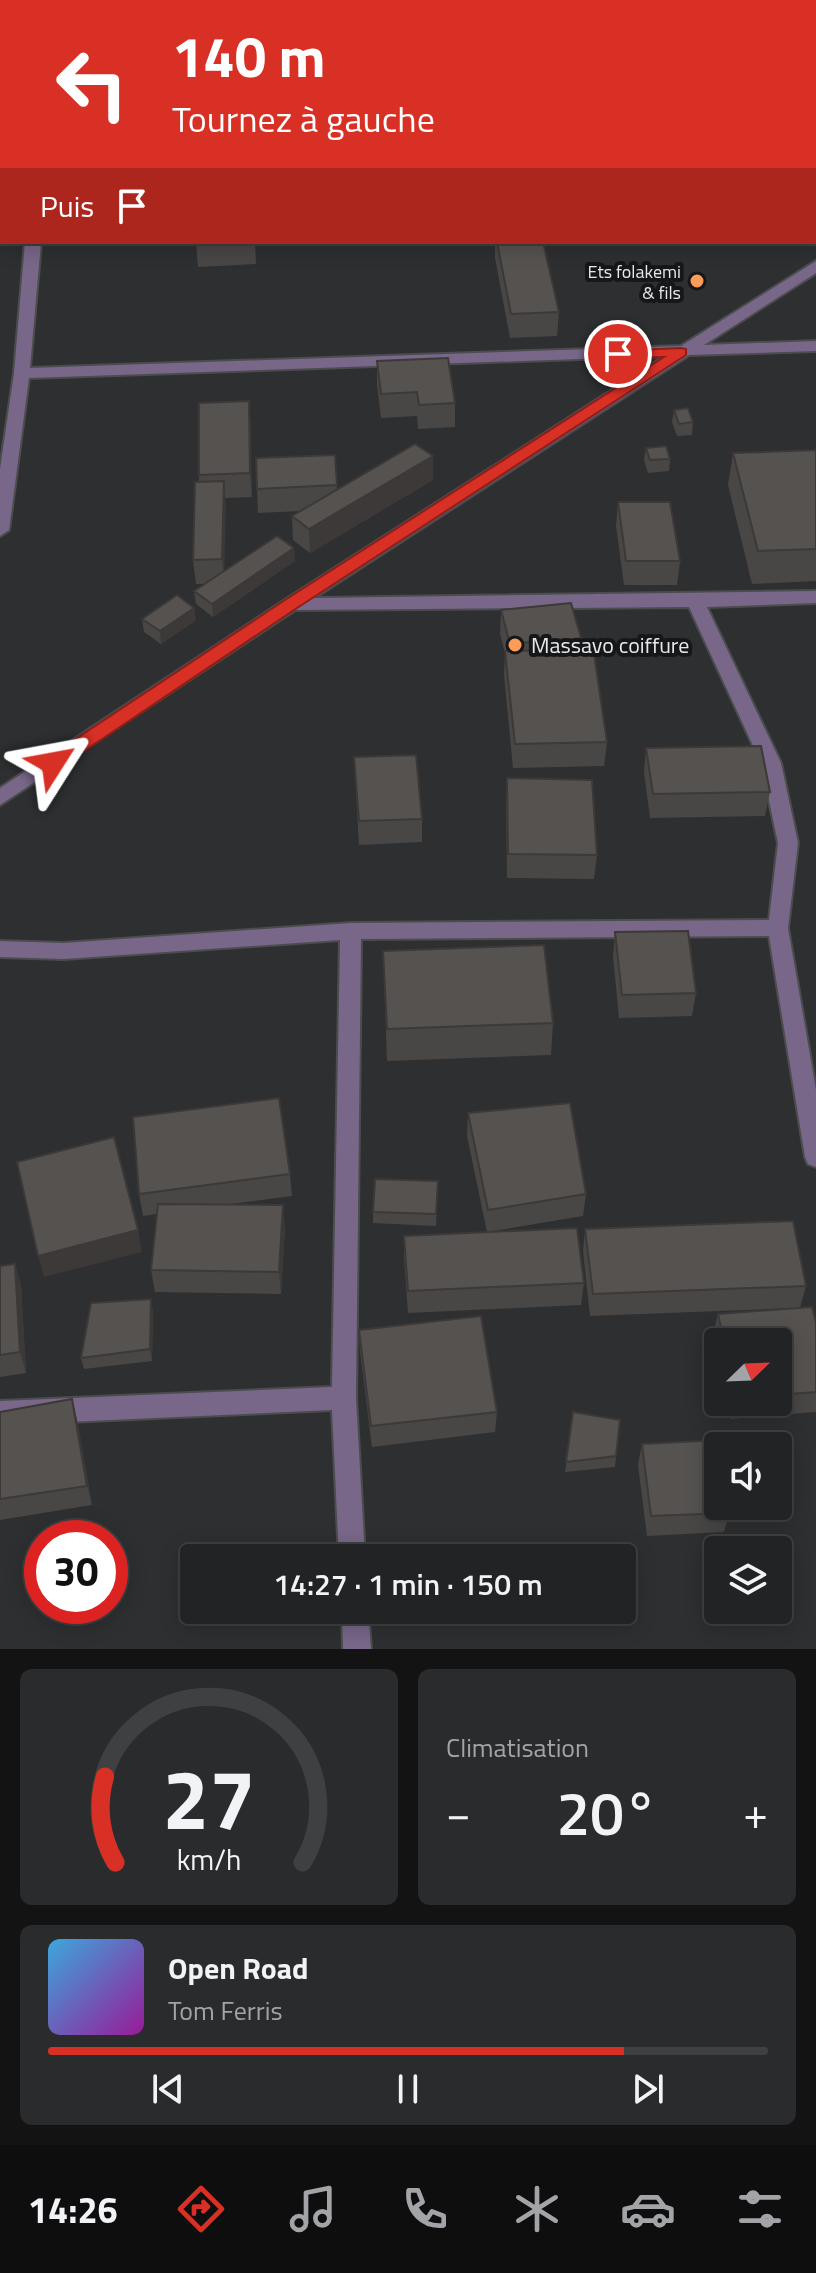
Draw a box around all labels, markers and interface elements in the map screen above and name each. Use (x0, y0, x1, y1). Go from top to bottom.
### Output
text: 140 m (172, 14, 325, 99)
icon: left (40, 32, 144, 136)
text: Tournez à gauche (172, 91, 435, 146)
text: Puis (40, 183, 94, 229)
icon: arrive (110, 184, 154, 228)
place label: Ets folakemi & fils (588, 258, 681, 306)
marker: Ets folakemi & fils (688, 272, 706, 290)
pin (584, 320, 652, 388)
icon: arrive (596, 332, 640, 376)
place label: Massavo coiffure (531, 628, 689, 662)
marker: Massavo coiffure (506, 636, 524, 654)
position arrow (11, 721, 95, 805)
north arrow (704, 1328, 792, 1416)
map controls (704, 1328, 792, 1624)
button: sound (704, 1432, 792, 1520)
speed limit sign: 30 (24, 1520, 128, 1624)
button: layers (704, 1536, 792, 1624)
text: 14:27 · 1 min · 150 m (273, 1561, 543, 1607)
text: Climatisation (446, 1728, 589, 1767)
text: 27 (162, 1735, 256, 1861)
text: 20° (557, 1767, 657, 1858)
text: − (446, 1779, 471, 1846)
text: + (743, 1779, 768, 1846)
text: km/h (177, 1838, 241, 1881)
text: Open Road (168, 1945, 309, 1991)
text: Tom Ferris (168, 1991, 283, 2030)
icon: previous (146, 2067, 190, 2111)
icon: pause (386, 2067, 430, 2111)
icon: next (626, 2067, 670, 2111)
icon: directions (173, 2181, 229, 2237)
icon: music (285, 2181, 341, 2237)
icon: phone (397, 2181, 453, 2237)
icon: climate (509, 2181, 565, 2237)
icon: car (620, 2181, 676, 2237)
icon: filters (732, 2181, 788, 2237)
text: 14:26 (28, 2182, 118, 2237)

